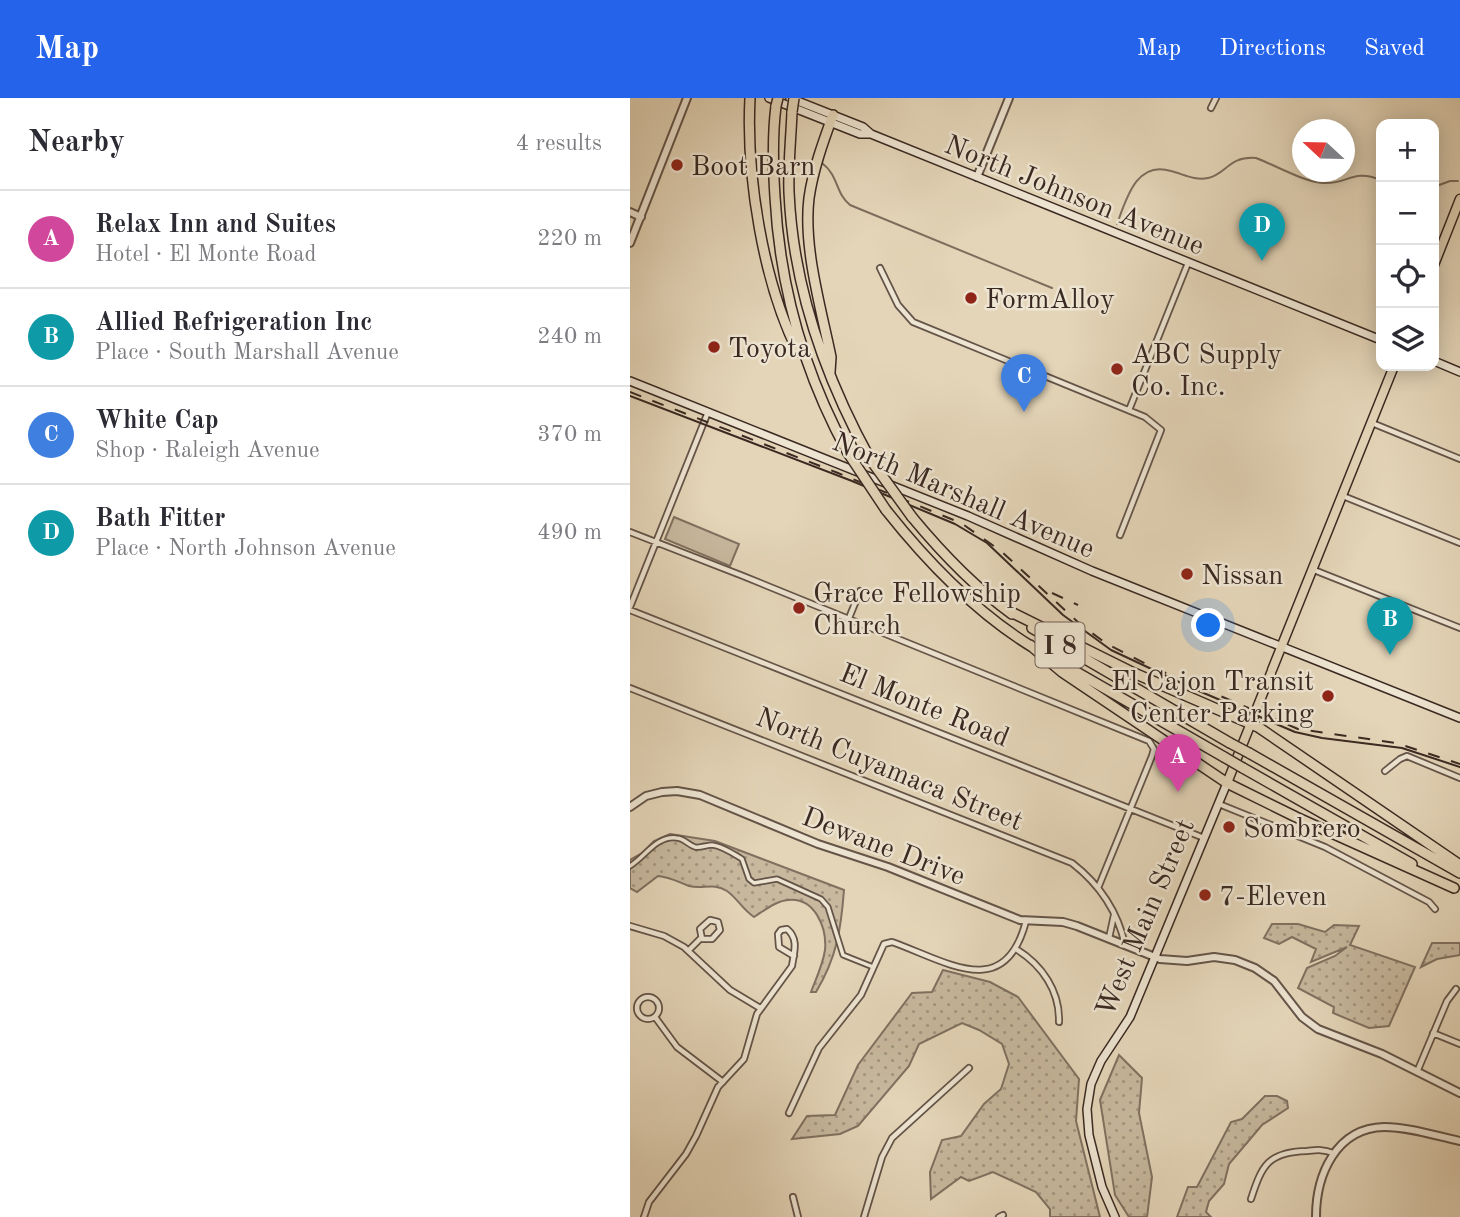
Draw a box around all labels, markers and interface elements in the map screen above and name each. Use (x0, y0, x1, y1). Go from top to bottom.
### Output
text: Map (35, 33, 99, 66)
text: Map (1137, 37, 1181, 61)
text: Directions (1219, 37, 1326, 61)
text: Saved (1364, 37, 1425, 61)
north arrow (1292, 119, 1355, 182)
map controls (1376, 119, 1439, 371)
button: + (1376, 119, 1439, 182)
text: Nearby (28, 128, 125, 158)
text: 4 results (516, 132, 602, 155)
street label: North Johnson Avenue (940, 132, 1208, 262)
place label: Boot Barn (691, 154, 816, 182)
marker: Boot Barn (669, 157, 685, 173)
button: − (1376, 182, 1439, 245)
pin: D (1239, 203, 1285, 261)
text: Relax Inn and Suites (95, 212, 336, 238)
text: A (42, 227, 60, 250)
text: 220 m (537, 227, 602, 250)
text: Hotel · El Monte Road (95, 243, 317, 266)
button: locate (1376, 245, 1439, 308)
place label: FormAlloy (985, 287, 1115, 315)
marker: FormAlloy (963, 290, 979, 306)
button: layers (1376, 308, 1439, 371)
text: Allied Refrigeration Inc (95, 310, 372, 336)
text: B (43, 325, 59, 348)
text: 240 m (537, 325, 602, 348)
place label: Toyota (728, 336, 811, 364)
marker: Toyota (706, 339, 722, 355)
text: Place · South Marshall Avenue (95, 341, 399, 364)
place label: ABC Supply Co. Inc. (1131, 342, 1282, 402)
pin: C (1001, 354, 1047, 412)
marker: ABC Supply Co. Inc. (1109, 361, 1125, 377)
text: White Cap (95, 408, 219, 434)
text: C (43, 423, 59, 446)
text: 370 m (537, 423, 602, 446)
street label: North Marshall Avenue (828, 429, 1098, 565)
text: Shop · Raleigh Avenue (95, 439, 320, 462)
text: Bath Fitter (95, 506, 226, 532)
text: D (42, 521, 60, 544)
text: 490 m (537, 521, 602, 544)
text: Place · North Johnson Avenue (95, 537, 396, 560)
place label: Nissan (1201, 563, 1283, 591)
marker: Nissan (1179, 566, 1195, 582)
place label: Grace Fellowship Church (813, 581, 1021, 641)
pin: B (1367, 597, 1413, 655)
marker: Grace Fellowship Church (791, 600, 807, 616)
your location (1191, 608, 1225, 642)
road number: I 8 (1036, 622, 1084, 667)
street label: El Monte Road (835, 660, 1013, 753)
place label: El Cajon Transit Center Parking (1111, 669, 1314, 729)
marker: El Cajon Transit Center Parking (1320, 688, 1336, 704)
street label: North Cuyamaca Street (751, 704, 1026, 837)
pin: A (1155, 734, 1201, 792)
street label: Dewane Drive (797, 804, 968, 892)
street label: West Main Street (1092, 815, 1201, 1021)
place label: Sombrero (1243, 816, 1361, 844)
marker: Sombrero (1221, 819, 1237, 835)
place label: 7-Eleven (1219, 884, 1327, 912)
marker: 7-Eleven (1197, 887, 1213, 903)

